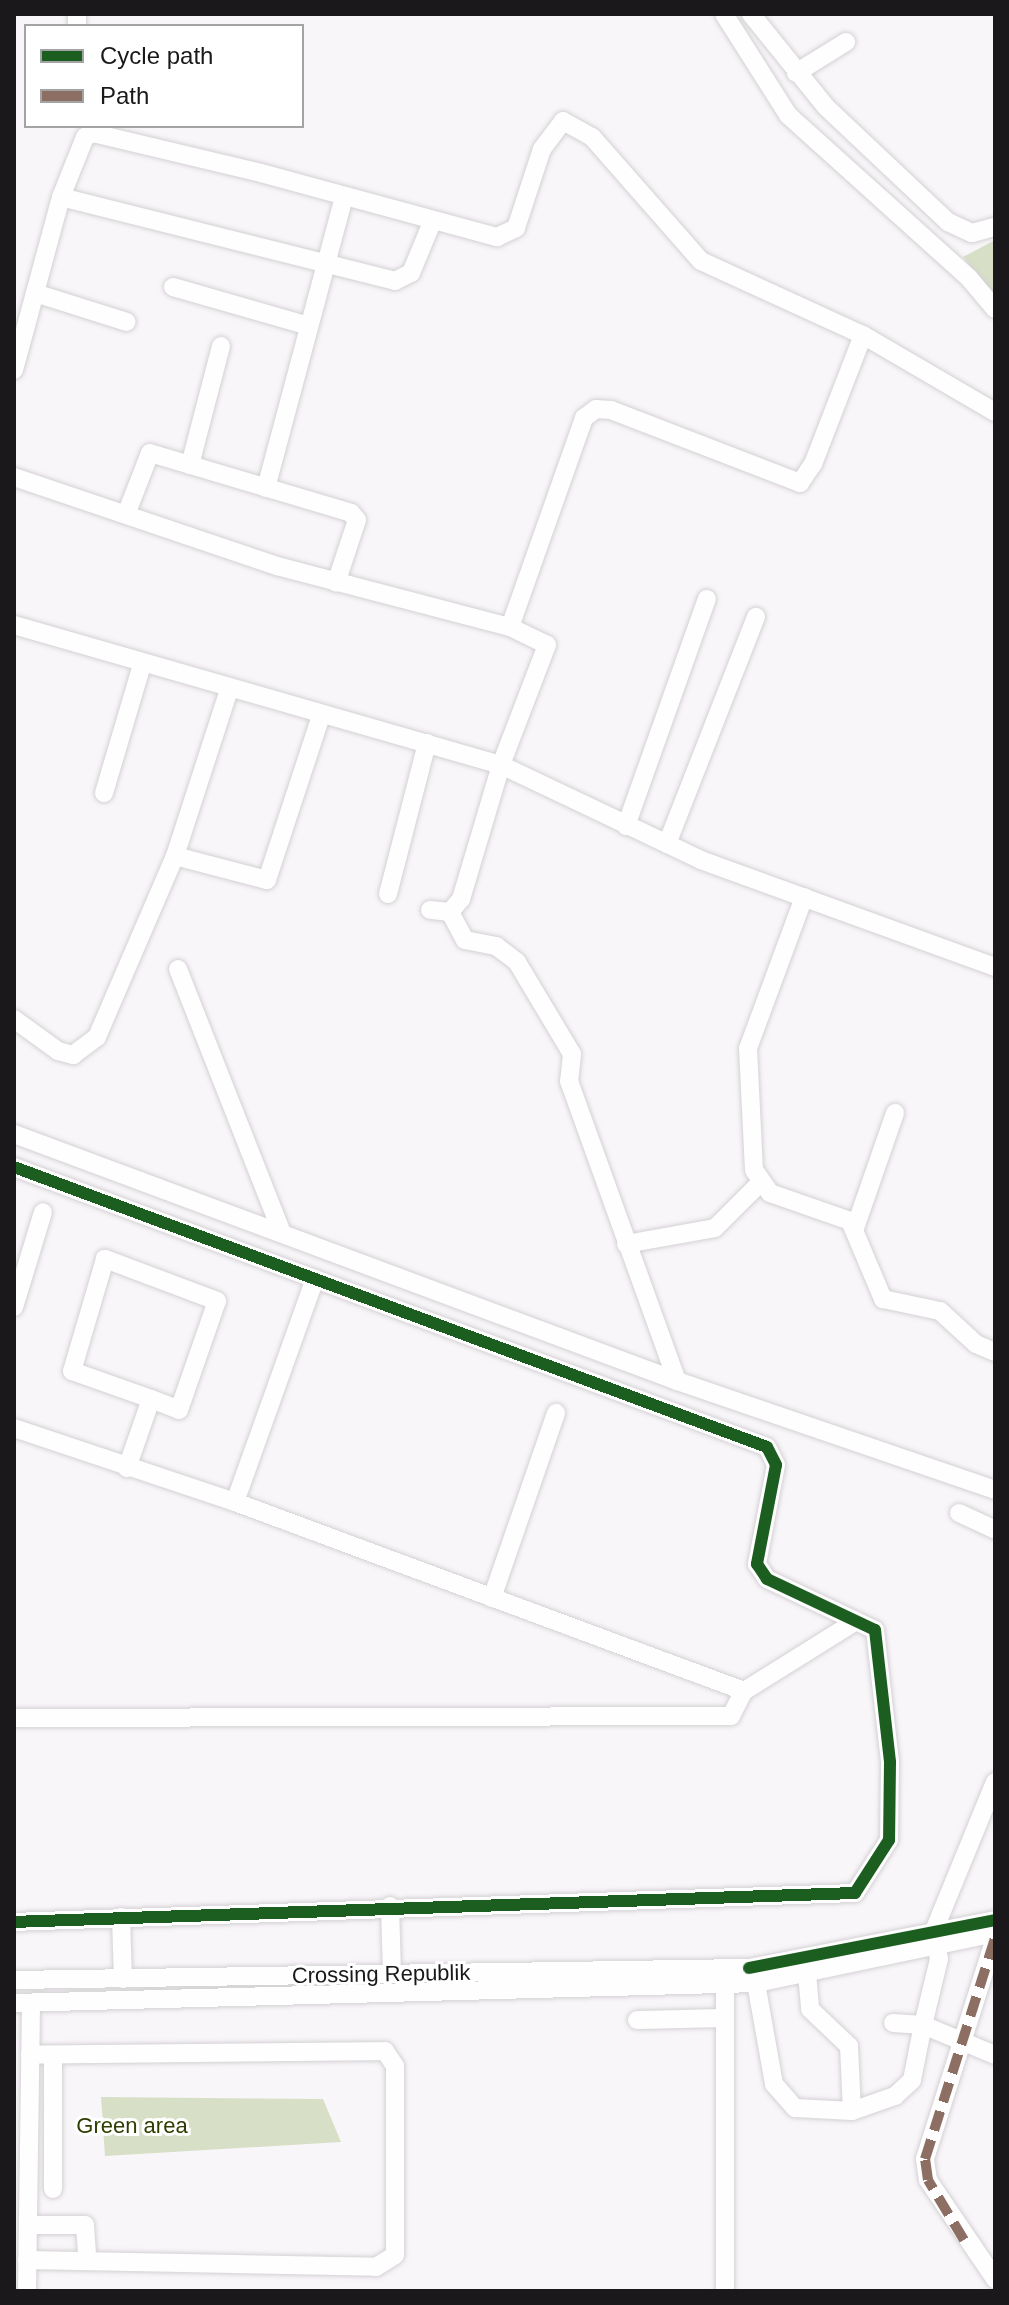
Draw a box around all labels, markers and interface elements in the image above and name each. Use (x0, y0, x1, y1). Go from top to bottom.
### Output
legend (24, 24, 304, 128)
text: Cycle path (100, 42, 213, 69)
text: Path (100, 82, 149, 109)
street label: Crossing Republik (292, 1959, 470, 1989)
park label: Green area (76, 2113, 188, 2139)

